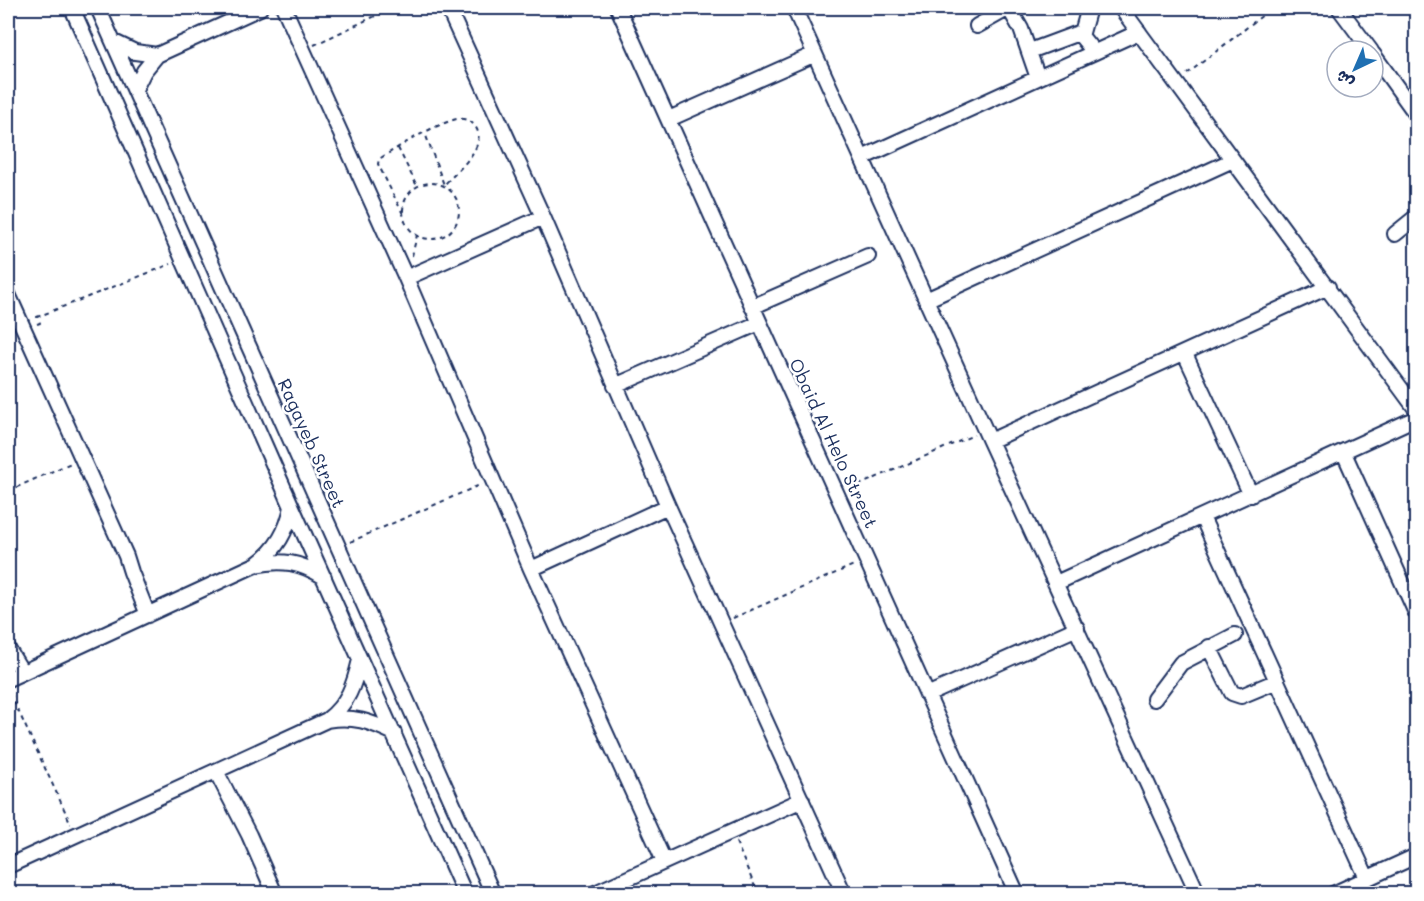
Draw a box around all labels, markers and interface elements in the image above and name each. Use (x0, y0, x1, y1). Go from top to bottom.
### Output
north arrow (1325, 39, 1385, 99)
text: ش (1331, 66, 1358, 94)
street label: Obaid Al Helo Street (784, 354, 884, 532)
street label: Ragayeb Street (273, 374, 351, 512)

